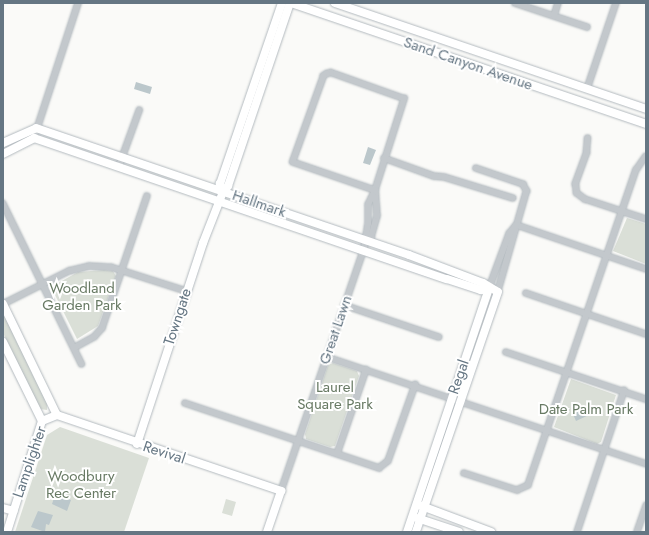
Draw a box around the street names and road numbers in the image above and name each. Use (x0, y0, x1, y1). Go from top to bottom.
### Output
street label: Sand Canyon Avenue (401, 33, 535, 95)
street label: Hallmark (230, 186, 288, 222)
street label: Towngate (160, 286, 196, 348)
street label: Great Lawn (316, 293, 356, 367)
street label: Regal (445, 357, 473, 397)
street label: Lamplighter (9, 424, 51, 500)
street label: Revival (140, 438, 188, 468)

